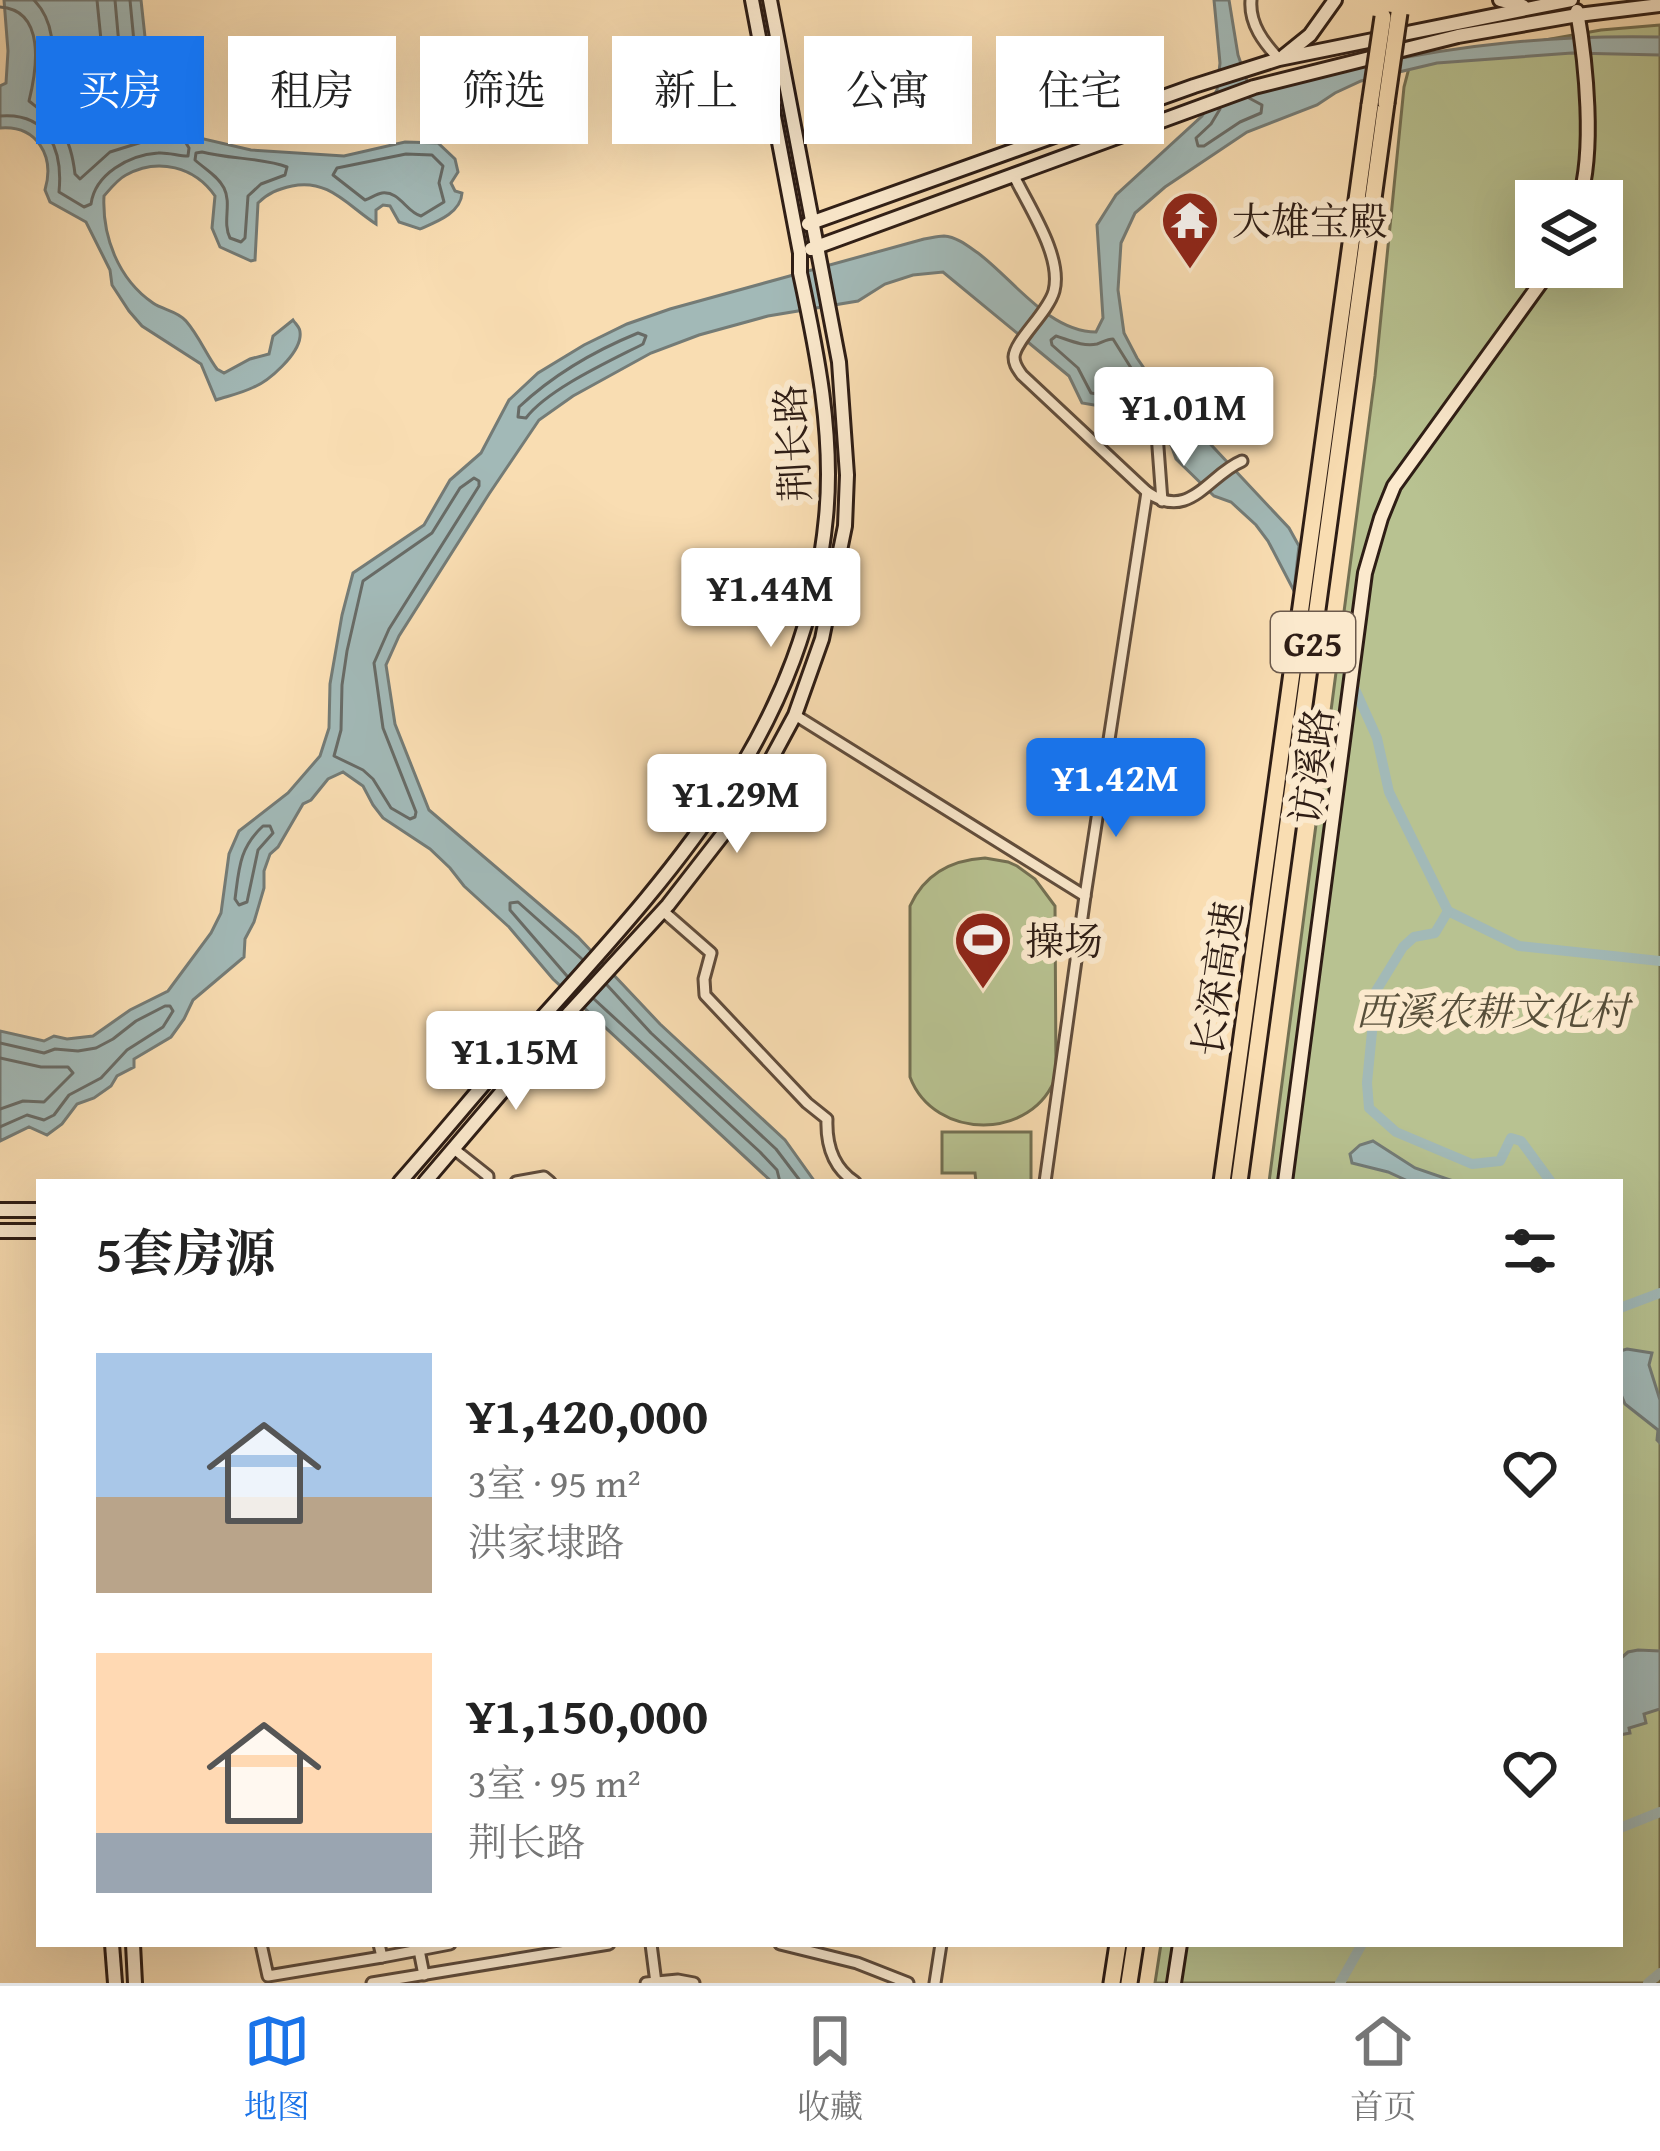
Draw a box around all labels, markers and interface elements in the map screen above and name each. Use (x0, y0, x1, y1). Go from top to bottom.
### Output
chip: 买房 (36, 36, 204, 144)
chip: 租房 (228, 36, 396, 144)
chip: 筛选 (420, 36, 588, 144)
chip: 新上 (612, 36, 780, 144)
chip: 公寓 (804, 36, 972, 144)
chip: 住宅 (996, 36, 1164, 144)
map controls (1515, 180, 1623, 288)
button: layers (1515, 180, 1623, 288)
temple icon: 大雄宝殿 (1159, 189, 1221, 271)
place label: 大雄宝殿 (1232, 192, 1388, 249)
pin: ¥1.01M (1086, 367, 1282, 469)
text: ¥1.01M (1121, 377, 1247, 434)
street label: 荆长路 (760, 383, 824, 503)
pin: ¥1.44M (673, 548, 869, 650)
text: ¥1.44M (708, 558, 834, 615)
road number: G25 (1271, 612, 1355, 672)
street label: 访溪路 (1276, 704, 1346, 828)
pin: ¥1.42M (1018, 738, 1214, 840)
text: ¥1.42M (1053, 748, 1179, 805)
pin: ¥1.29M (639, 754, 835, 856)
text: ¥1.29M (674, 764, 800, 821)
street label: 长深高速 (1178, 898, 1256, 1060)
sports icon: 操场 (952, 909, 1014, 991)
place label: 操场 (1025, 912, 1103, 969)
park label: 西溪农耕文化村 (1355, 982, 1633, 1039)
pin: ¥1.15M (418, 1011, 614, 1113)
text: ¥1.15M (453, 1021, 579, 1078)
text: 5套房源 (96, 1215, 275, 1290)
icon: filters (1497, 1218, 1563, 1284)
text: ¥1,420,000 (468, 1377, 708, 1452)
icon: home (192, 1401, 336, 1545)
icon: heart (1497, 1440, 1563, 1506)
text: 3室 · 95 m² (468, 1454, 641, 1511)
text: 洪家埭路 (468, 1513, 624, 1570)
text: ¥1,150,000 (468, 1677, 708, 1752)
icon: home (192, 1701, 336, 1845)
icon: heart (1497, 1740, 1563, 1806)
text: 3室 · 95 m² (468, 1754, 641, 1811)
text: 荆长路 (468, 1813, 585, 1870)
tab: 地图 (244, 2008, 310, 2130)
tab: 收藏 (797, 2008, 863, 2130)
tab: 首页 (1350, 2008, 1416, 2130)

